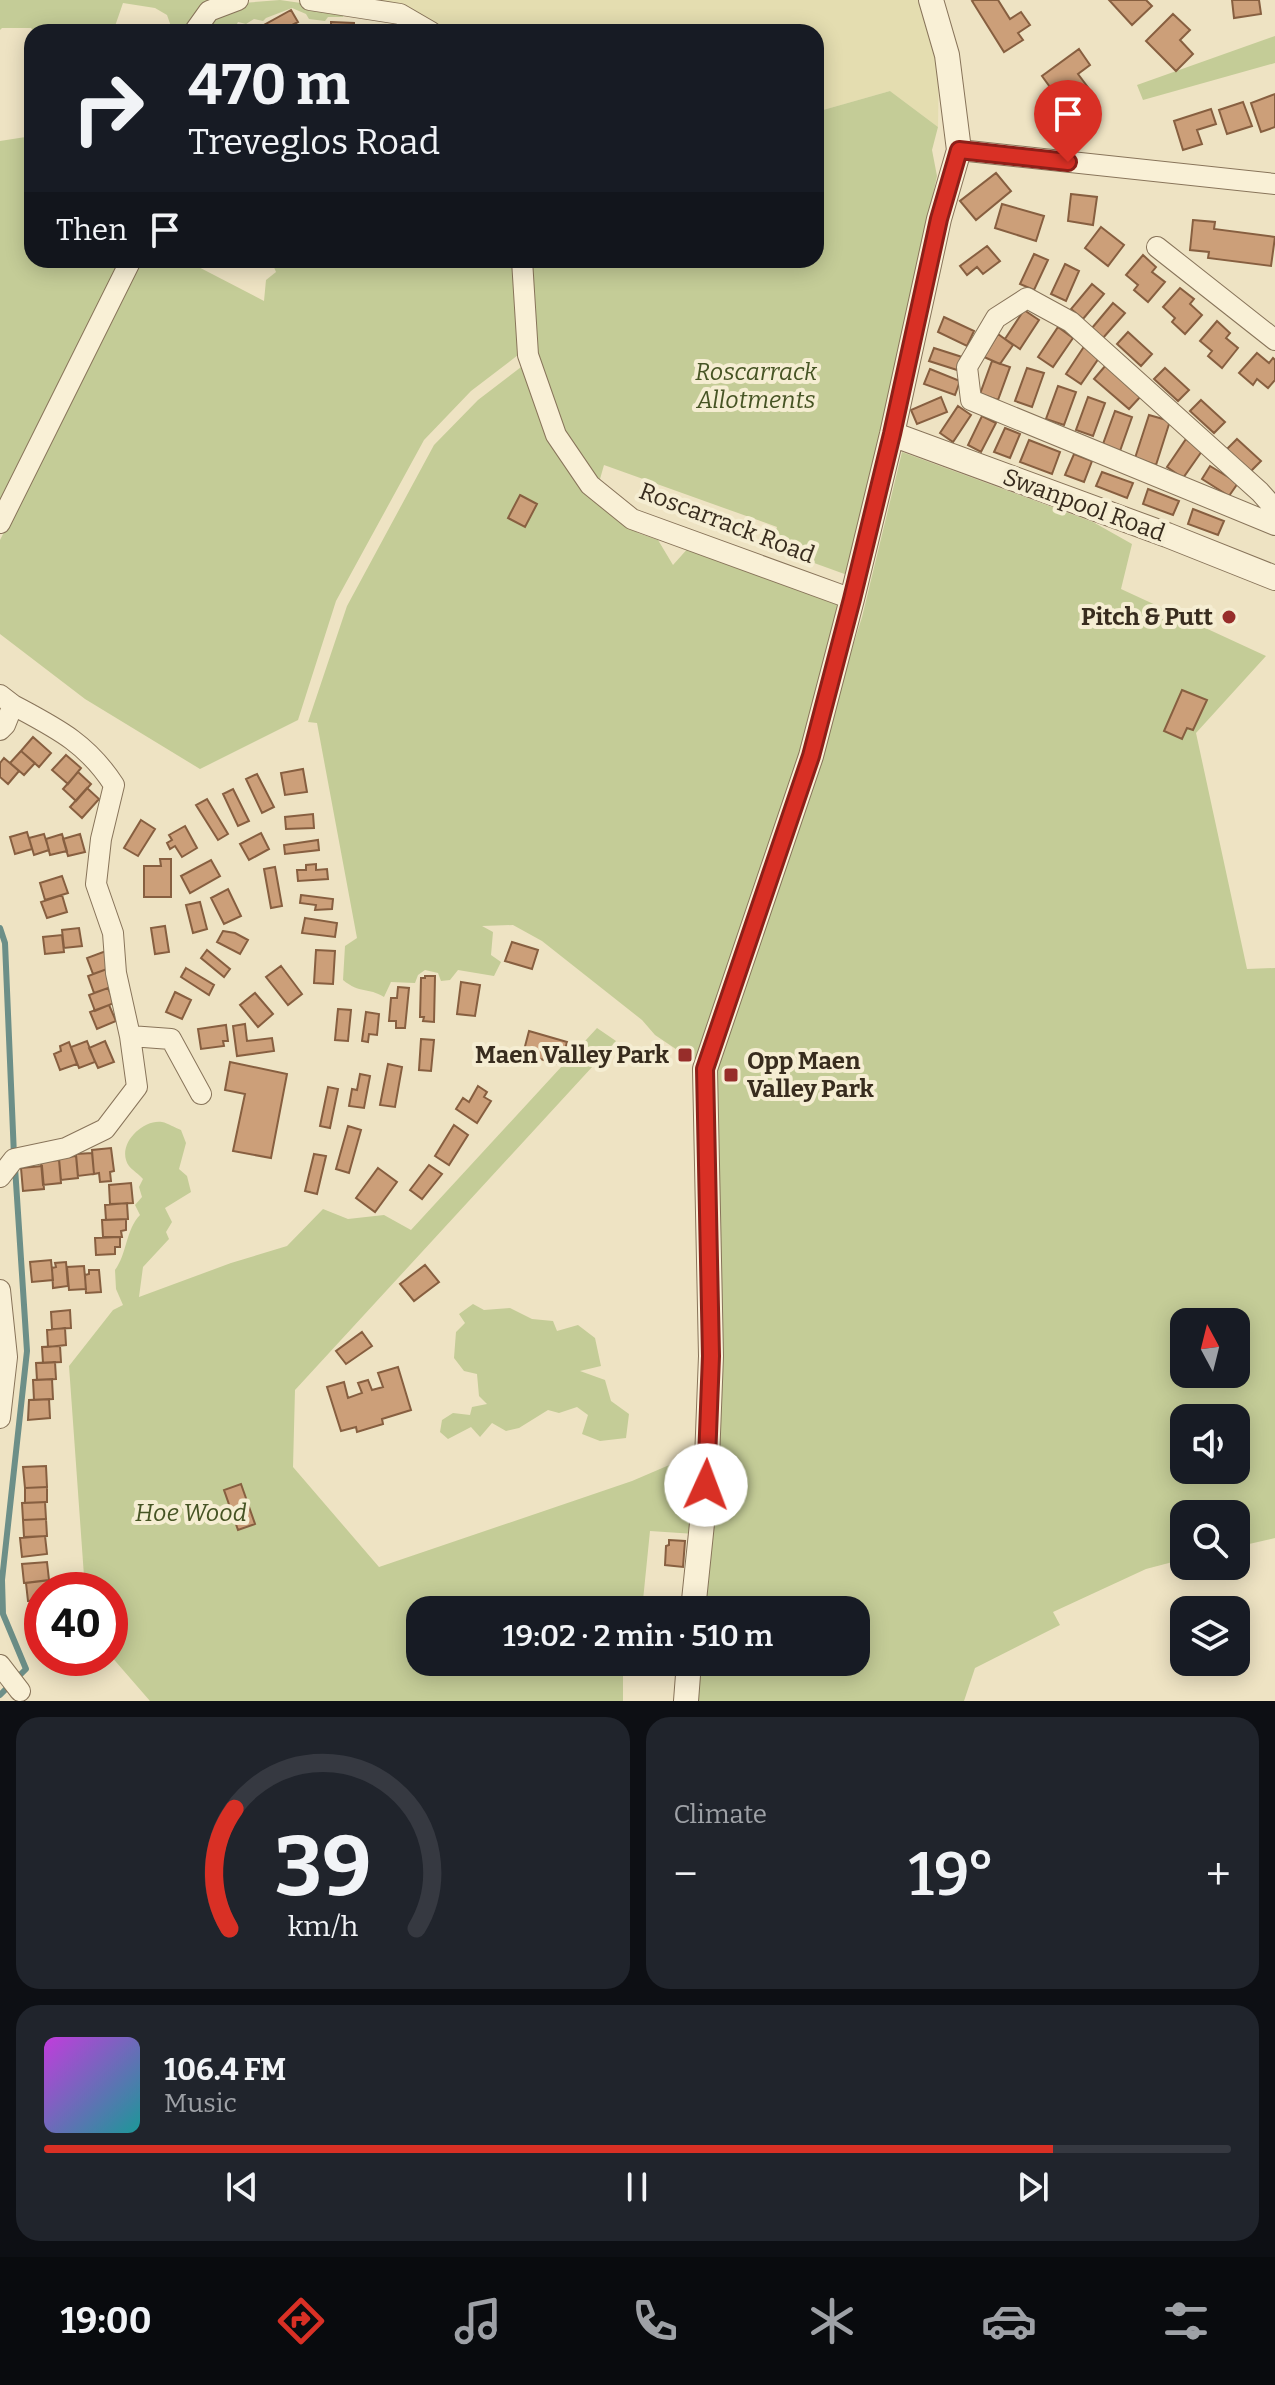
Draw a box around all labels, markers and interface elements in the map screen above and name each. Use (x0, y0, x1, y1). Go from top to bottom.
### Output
text: 470 m (188, 52, 350, 119)
icon: right (56, 56, 160, 160)
pin (1034, 80, 1102, 162)
icon: arrive (1046, 92, 1090, 136)
text: Treveglos Road (188, 120, 440, 164)
icon: arrive (143, 208, 187, 252)
text: Then (56, 212, 127, 248)
park label: Roscarrack Allotments (695, 358, 818, 414)
street label: Swanpool Road (999, 463, 1169, 547)
street label: Roscarrack Road (635, 477, 819, 569)
place label: Pitch & Putt (1081, 603, 1214, 631)
marker: Pitch & Putt (1220, 608, 1238, 626)
place label: Maen Valley Park (475, 1041, 670, 1069)
marker: Maen Valley Park (676, 1046, 694, 1064)
place label: Opp Maen Valley Park (747, 1047, 875, 1103)
marker: Opp Maen Valley Park (722, 1066, 740, 1084)
north arrow (1170, 1308, 1250, 1388)
map controls (1170, 1308, 1250, 1676)
button: sound (1170, 1404, 1250, 1484)
position arrow (664, 1443, 748, 1527)
park label: Hoe Wood (135, 1499, 247, 1527)
button: search (1170, 1500, 1250, 1580)
speed limit sign: 40 (24, 1572, 128, 1676)
button: layers (1170, 1596, 1250, 1676)
text: 19:02 · 2 min · 510 m (503, 1618, 773, 1654)
text: Climate (674, 1799, 767, 1830)
text: 39 (274, 1817, 371, 1917)
text: 19° (909, 1839, 995, 1911)
text: − (674, 1848, 698, 1901)
text: + (1206, 1848, 1231, 1901)
text: km/h (287, 1909, 358, 1944)
text: 106.4 FM (164, 2052, 286, 2088)
text: Music (164, 2088, 237, 2119)
icon: previous (220, 2165, 264, 2209)
icon: pause (615, 2165, 659, 2209)
icon: next (1011, 2165, 1055, 2209)
icon: directions (273, 2293, 329, 2349)
icon: music (450, 2293, 506, 2349)
icon: phone (627, 2293, 683, 2349)
icon: climate (804, 2293, 860, 2349)
icon: car (981, 2293, 1037, 2349)
icon: filters (1158, 2293, 1214, 2349)
text: 19:00 (61, 2299, 152, 2343)

